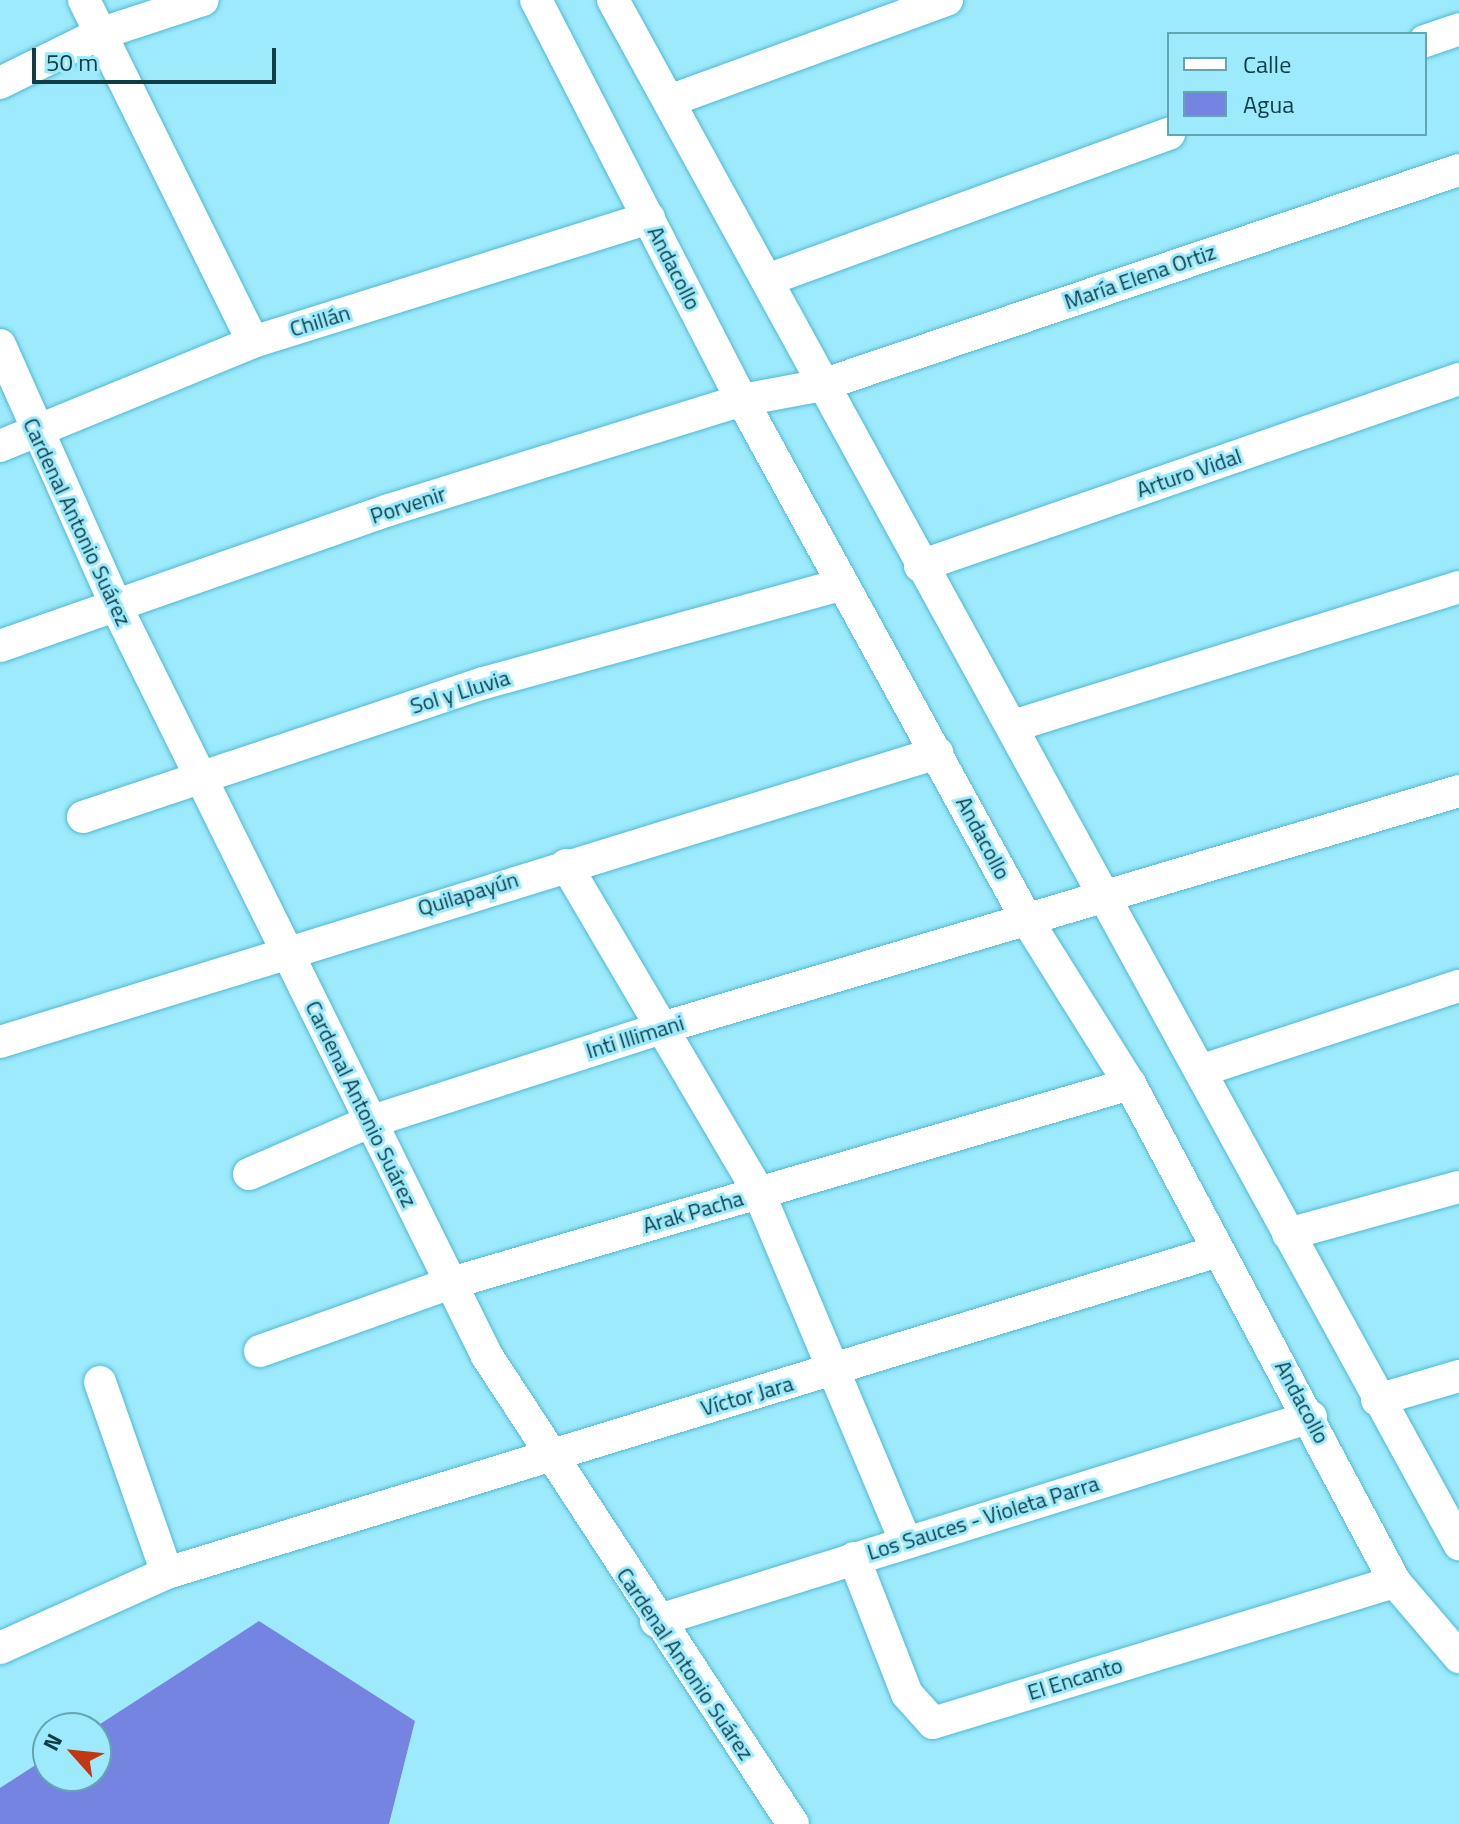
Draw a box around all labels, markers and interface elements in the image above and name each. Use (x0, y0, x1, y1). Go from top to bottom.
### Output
scale bar (36, 32, 280, 82)
legend (1167, 32, 1427, 136)
text: 50 m (46, 44, 98, 80)
text: Calle (1243, 46, 1291, 82)
text: Agua (1243, 86, 1294, 122)
street label: Andacollo (642, 222, 706, 314)
street label: María Elena Ortiz (1061, 239, 1219, 315)
street label: Chillán (287, 299, 353, 343)
street label: Cardenal Antonio Suárez (17, 414, 137, 630)
street label: Arturo Vidal (1133, 443, 1245, 503)
street label: Porvenir (367, 480, 449, 530)
street label: Sol y Lluvia (407, 664, 513, 720)
street label: Andacollo (950, 792, 1016, 884)
street label: Quilapayún (415, 866, 521, 922)
street label: Cardenal Antonio Suárez (300, 997, 422, 1211)
street label: Inti Illimani (583, 1010, 687, 1064)
street label: Arak Pacha (640, 1185, 746, 1239)
street label: Andacollo (1269, 1356, 1335, 1448)
street label: Víctor Jara (698, 1370, 796, 1422)
street label: Los Sauces - Violeta Parra (864, 1470, 1102, 1566)
street label: Cardenal Antonio Suárez (611, 1563, 759, 1765)
street label: El Encanto (1024, 1652, 1126, 1706)
north arrow (32, 1712, 112, 1792)
text: N (34, 1728, 71, 1757)

